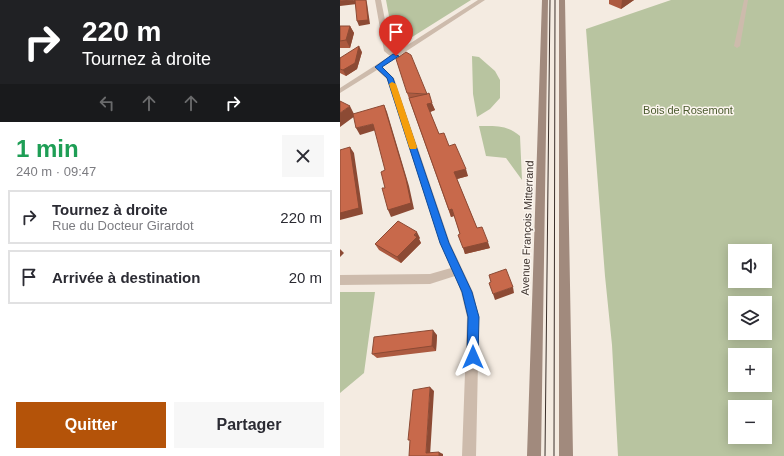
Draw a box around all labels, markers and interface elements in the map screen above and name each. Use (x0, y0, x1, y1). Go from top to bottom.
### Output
pin (379, 15, 413, 56)
icon: right (16, 16, 68, 68)
text: 220 m (82, 16, 161, 47)
icon: arrive (385, 21, 407, 43)
text: Tournez à droite (82, 49, 211, 69)
icon: left (96, 92, 118, 114)
icon: ahead (138, 92, 160, 114)
icon: ahead (180, 92, 202, 114)
icon: right (222, 92, 244, 114)
park label: Bois de Rosemont (643, 104, 733, 116)
text: 1 min (16, 135, 79, 162)
button: close (282, 135, 324, 177)
street label: Avenue François Mitterrand (519, 160, 535, 296)
text: 240 m · 09:47 (16, 164, 96, 179)
text: Tournez à droite (52, 201, 168, 218)
icon: right (18, 206, 40, 228)
text: 220 m (280, 209, 322, 226)
text: Rue du Docteur Girardot (52, 218, 194, 233)
map controls (728, 244, 772, 444)
button: sound (728, 244, 772, 288)
icon: arrive (18, 266, 40, 288)
text: Arrivée à destination (52, 269, 200, 286)
text: 20 m (289, 269, 322, 286)
button: layers (728, 296, 772, 340)
position arrow (452, 336, 494, 378)
button: + (728, 348, 772, 392)
button: − (728, 400, 772, 444)
button: Quitter (16, 402, 166, 448)
button: Partager (174, 402, 324, 448)

